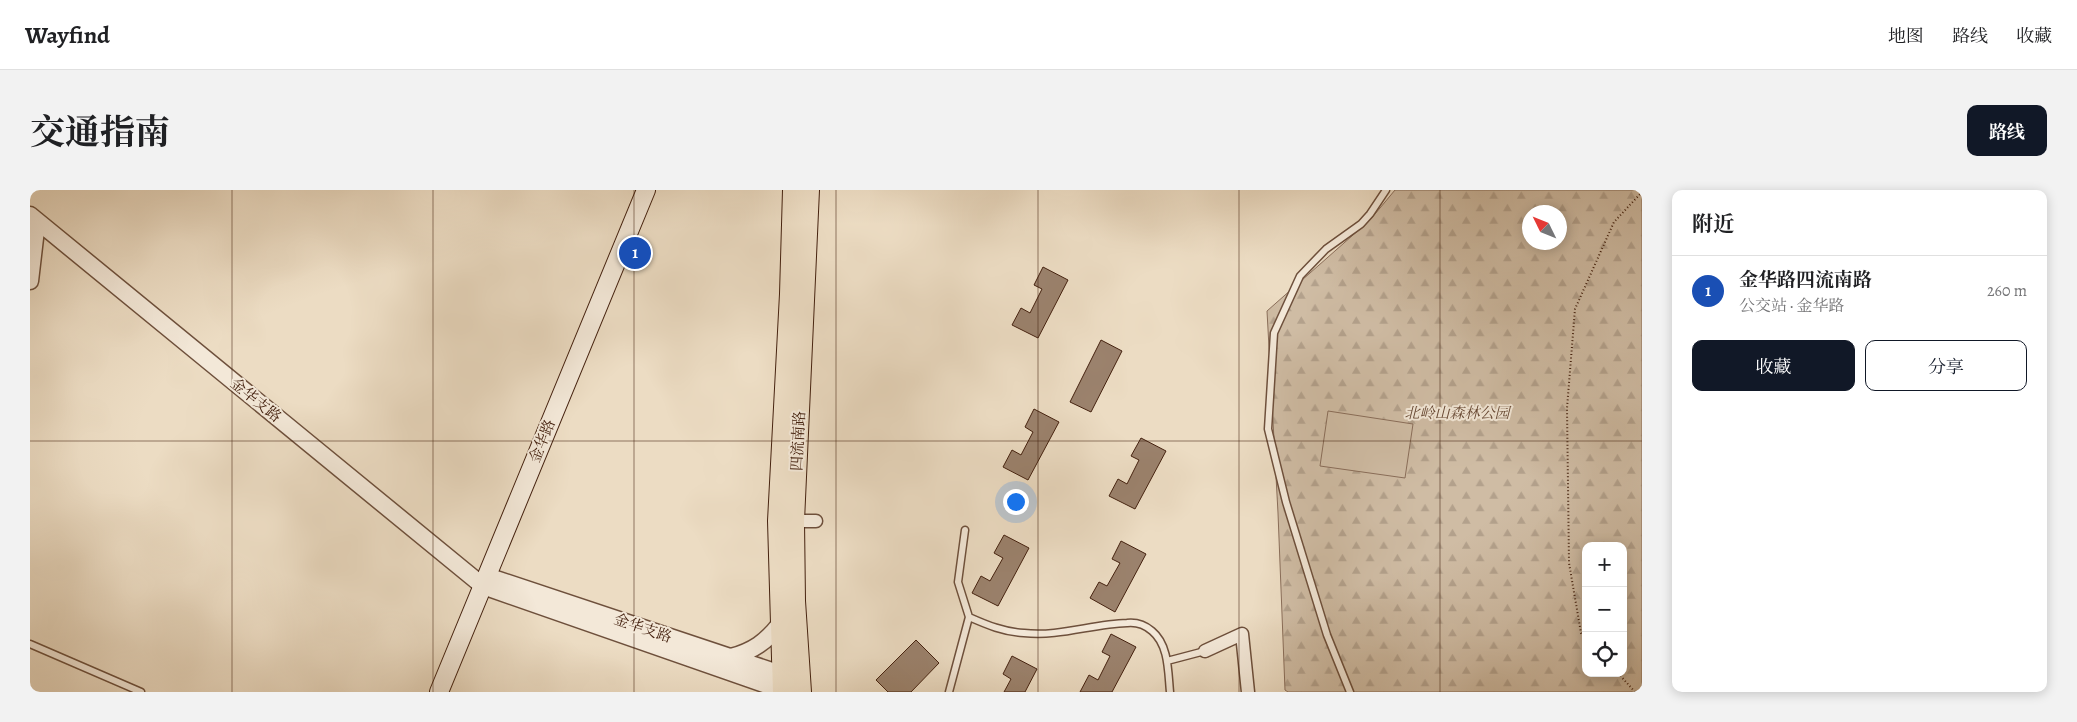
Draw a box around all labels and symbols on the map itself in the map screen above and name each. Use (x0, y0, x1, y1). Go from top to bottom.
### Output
north arrow (1522, 205, 1567, 250)
pin: 1 (619, 234, 651, 272)
street label: 金华支路 (226, 373, 286, 427)
park label: 北岭山森林公园 (1404, 403, 1511, 423)
street label: 四流南路 (786, 411, 810, 471)
street label: 金华路 (524, 416, 560, 466)
your location (1003, 489, 1029, 515)
street label: 金华支路 (611, 609, 675, 647)

